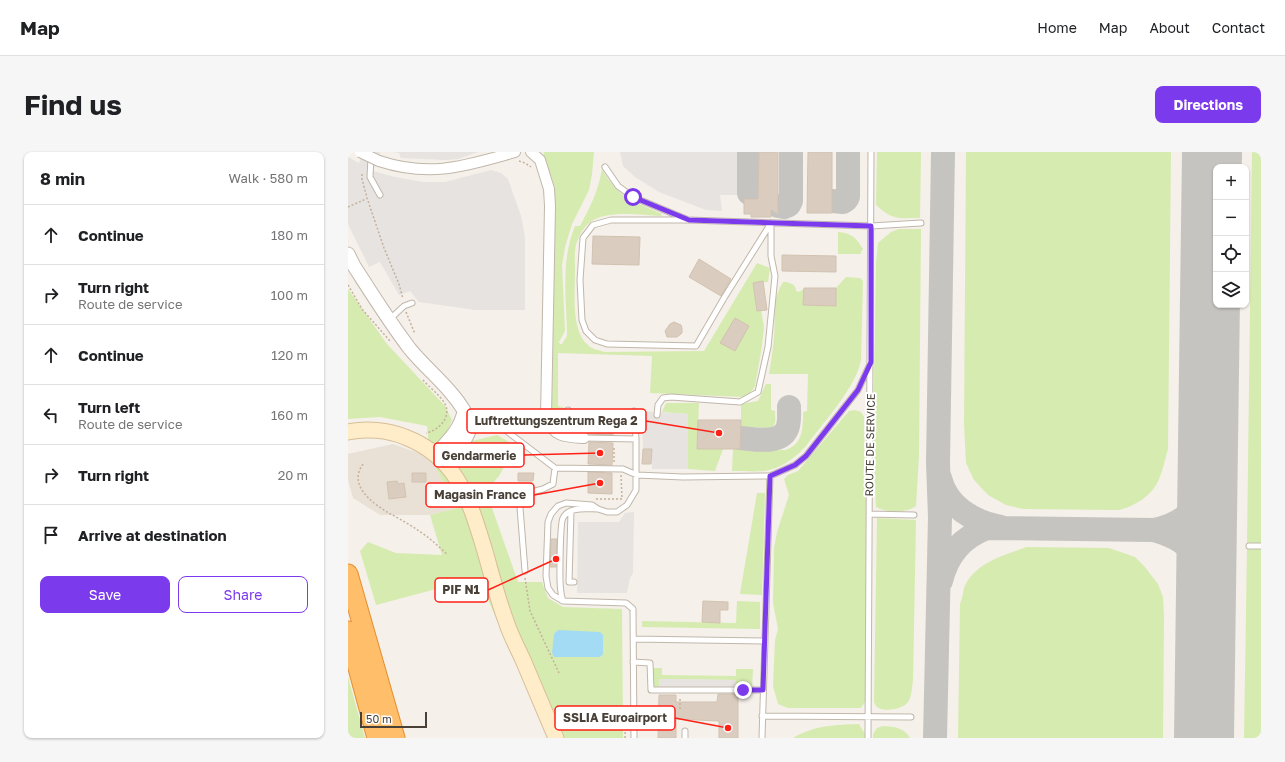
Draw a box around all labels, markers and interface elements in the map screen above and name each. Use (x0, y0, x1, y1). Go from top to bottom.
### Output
text: Map (20, 16, 60, 39)
text: Home (1037, 19, 1077, 36)
text: Map (1099, 19, 1127, 36)
text: About (1149, 19, 1190, 36)
text: Contact (1212, 19, 1265, 36)
button: Directions (1155, 86, 1261, 123)
text: Find us (24, 88, 122, 121)
map controls (1213, 164, 1249, 308)
button: + (1213, 164, 1249, 200)
text: 8 min (40, 168, 85, 189)
text: Walk · 580 m (229, 170, 308, 186)
route start (624, 188, 642, 206)
button: − (1213, 200, 1249, 236)
icon: ahead (40, 224, 62, 246)
text: Continue (78, 226, 144, 244)
text: 180 m (271, 227, 308, 243)
button: locate (1213, 236, 1249, 272)
button: layers (1213, 272, 1249, 308)
text: Turn right (78, 278, 149, 296)
icon: right (40, 284, 62, 306)
text: 100 m (271, 287, 308, 303)
text: Route de service (78, 296, 182, 312)
icon: ahead (40, 344, 62, 366)
text: Continue (78, 346, 144, 364)
text: 120 m (271, 347, 308, 363)
street label: ROUTE DE SERVICE (862, 393, 877, 497)
text: Turn left (78, 398, 140, 416)
icon: left (40, 404, 62, 426)
text: 160 m (271, 407, 308, 423)
callout: Luftrettungszentrum Rega 2 (467, 409, 646, 433)
text: Luftrettungszentrum Rega 2 (474, 413, 638, 428)
text: Route de service (78, 416, 182, 432)
callout: Gendarmerie (434, 443, 524, 467)
text: Gendarmerie (442, 448, 516, 463)
icon: right (40, 464, 62, 486)
text: Turn right (78, 466, 149, 484)
text: 20 m (278, 467, 308, 483)
callout: Magasin France (426, 483, 534, 507)
text: Magasin France (434, 487, 526, 502)
icon: arrive (40, 524, 62, 546)
text: Arrive at destination (78, 526, 227, 544)
button: Save (40, 576, 170, 613)
button: Share (178, 576, 308, 613)
callout: PIF N1 (435, 578, 488, 602)
text: PIF N1 (442, 582, 480, 597)
route end (734, 681, 752, 699)
callout: SSLIA Euroairport (555, 706, 675, 730)
scale bar (360, 710, 427, 729)
text: SSLIA Euroairport (563, 710, 667, 725)
text: 50 m (366, 712, 392, 725)

